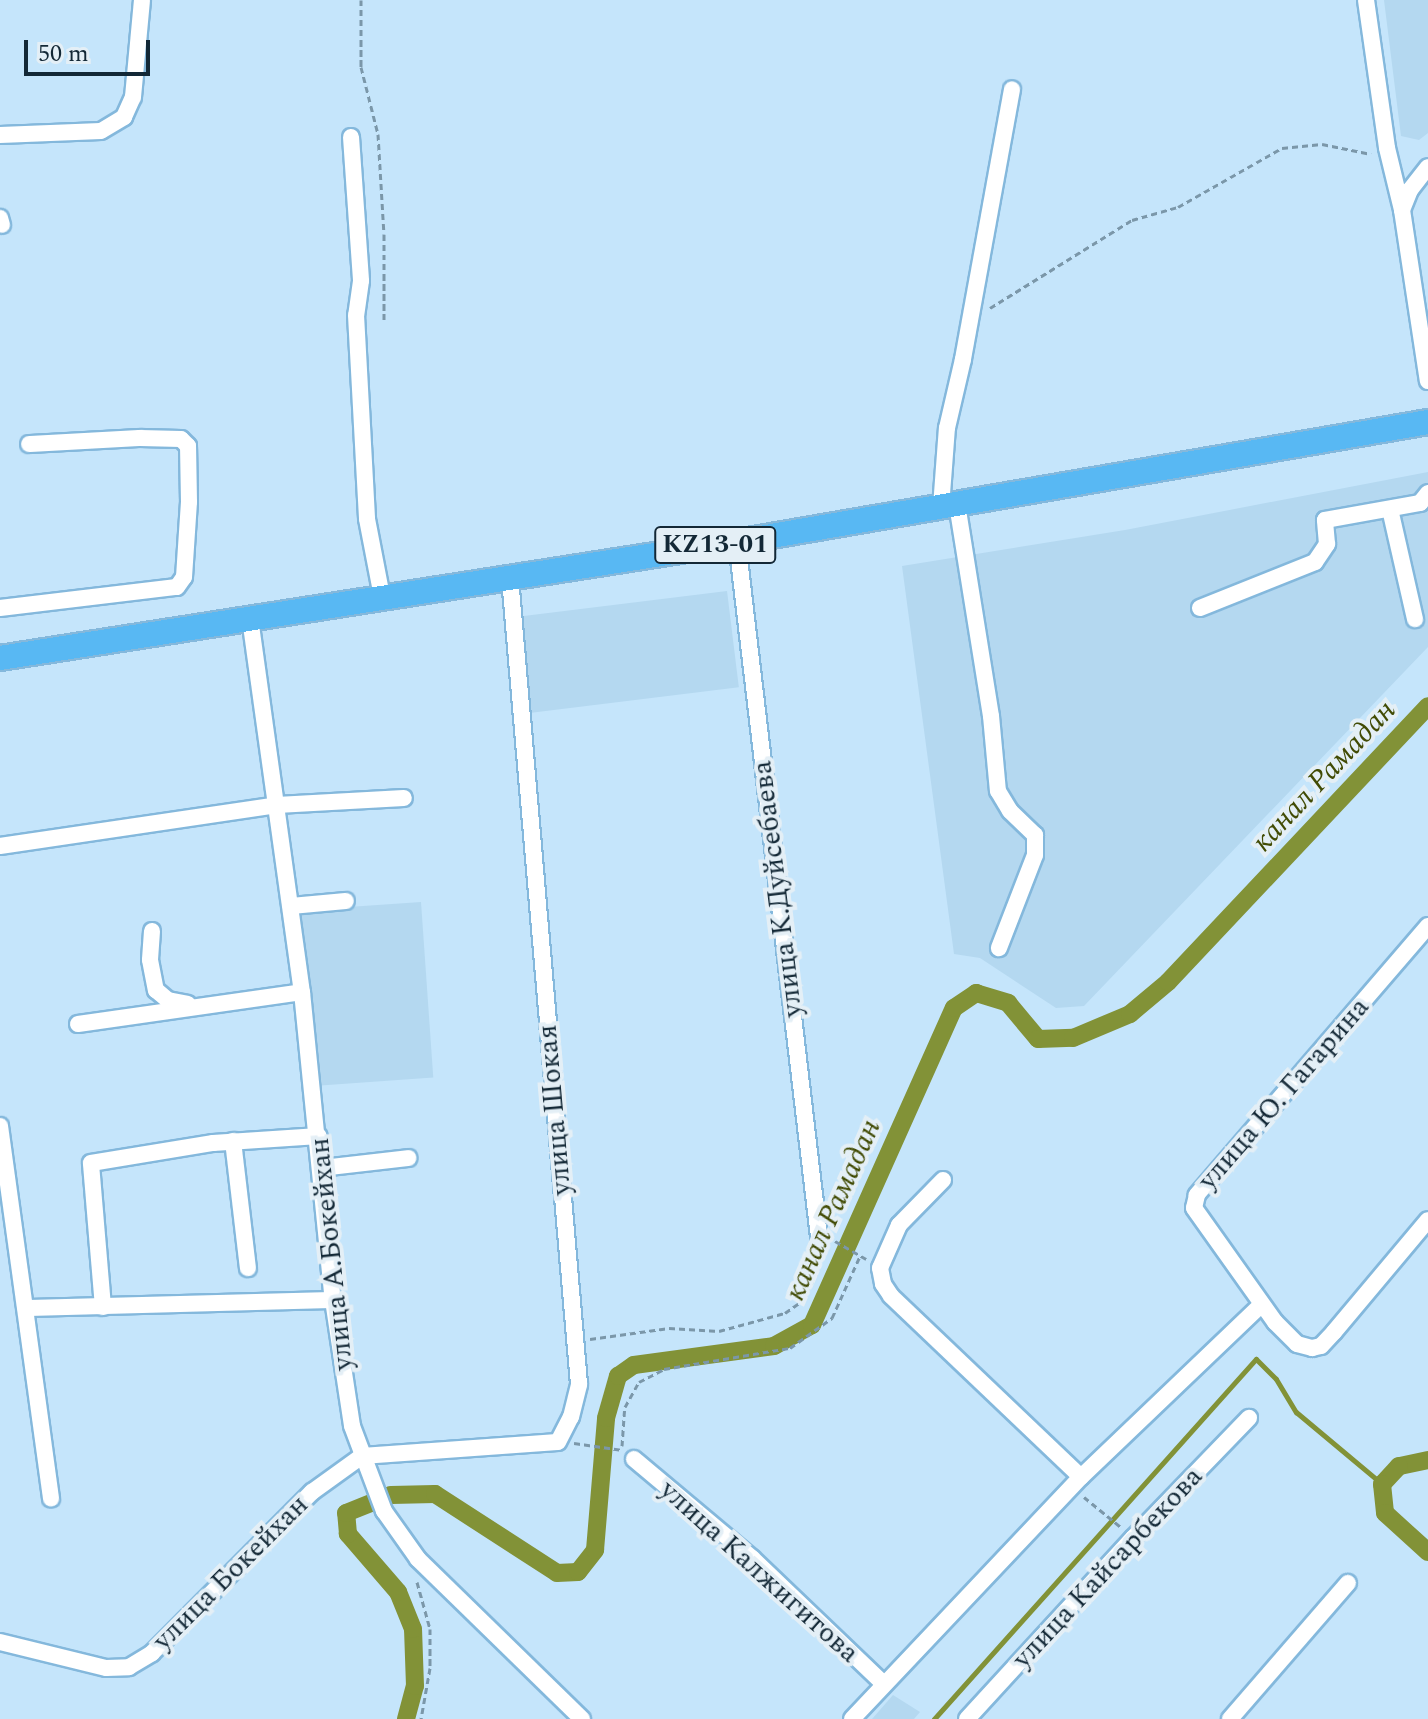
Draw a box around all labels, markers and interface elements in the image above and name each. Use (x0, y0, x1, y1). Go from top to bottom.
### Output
scale bar (28, 24, 154, 74)
text: 50 m (38, 36, 89, 72)
road number: KZ13-01 (653, 523, 777, 567)
water label: канал Рамадан (1245, 693, 1403, 859)
street label: улица К.Дуйсебаева (746, 759, 810, 1019)
street label: улица Ю. Гагарина (1191, 991, 1377, 1197)
street label: улица Шокая (531, 1023, 579, 1197)
water label: канал Рамадан (777, 1114, 889, 1306)
street label: улица А.Бокейхан (303, 1136, 361, 1372)
street label: улица Кайсарбекова (1006, 1460, 1210, 1676)
street label: улица Калжигитова (652, 1474, 866, 1670)
street label: улица Бокейхан (146, 1488, 316, 1658)

